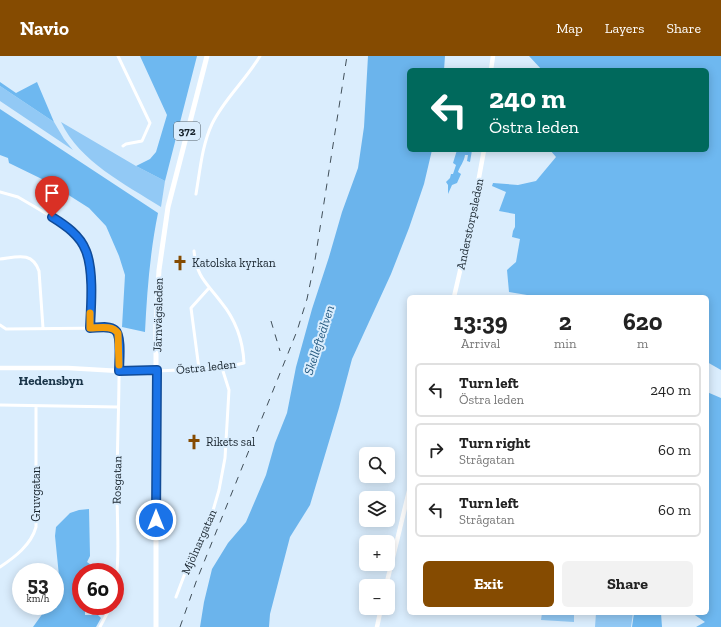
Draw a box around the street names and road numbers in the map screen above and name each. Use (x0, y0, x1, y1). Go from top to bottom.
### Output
road number: 372 (174, 122, 200, 140)
street label: Anderstorpsleden (454, 177, 486, 271)
street label: Järnvägsleden (150, 278, 166, 352)
street label: Östra leden (175, 357, 237, 377)
street label: Rosgatan (110, 456, 124, 504)
street label: Gruvgatan (29, 466, 43, 522)
street label: Mjölnargatan (178, 507, 221, 577)

